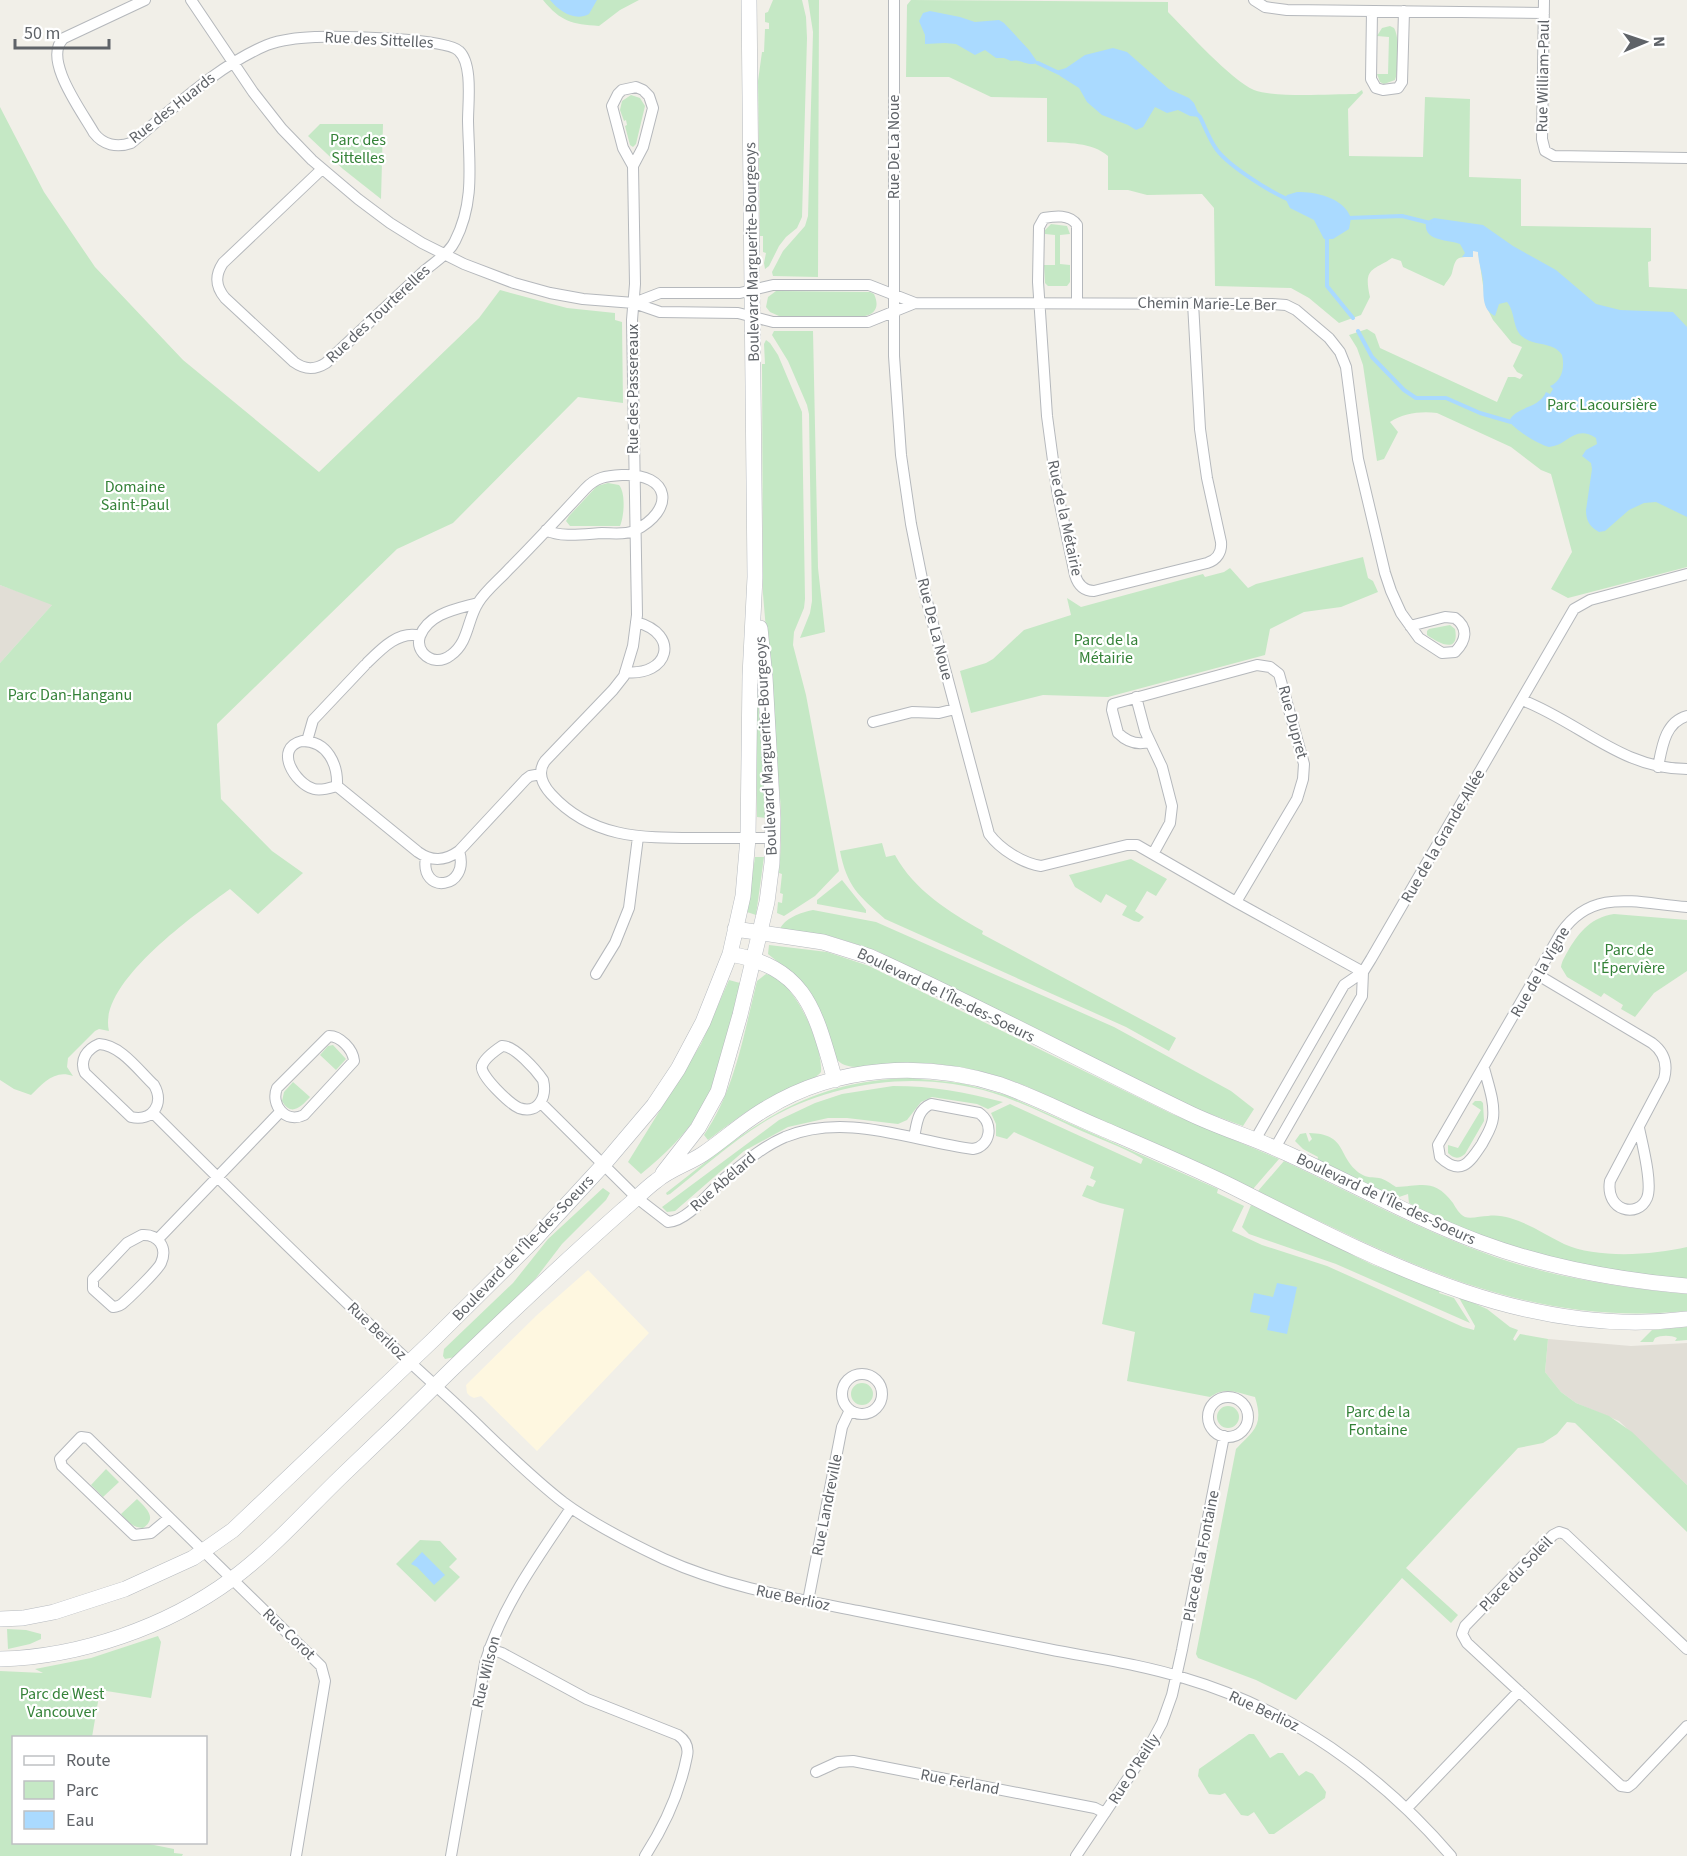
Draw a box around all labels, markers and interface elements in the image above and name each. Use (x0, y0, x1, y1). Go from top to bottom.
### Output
scale bar (15, 12, 110, 50)
north arrow (1615, 12, 1675, 72)
street label: Rue William-Paul (1531, 19, 1555, 133)
text: 50 m (24, 21, 60, 46)
street label: Rue des Sittelles (324, 26, 434, 54)
text: N (1648, 36, 1670, 47)
street label: Rue des Huards (124, 67, 220, 149)
street label: Rue De La Noue (883, 95, 905, 199)
park label: Parc des Sittelles (330, 129, 386, 169)
street label: Boulevard Marguerite-Bourgeoys (739, 142, 765, 362)
street label: Rue des Tourterelles (321, 260, 435, 368)
street label: Chemin Marie-Le Ber (1137, 292, 1277, 316)
street label: Rue des Passereaux (622, 324, 644, 454)
park label: Parc Lacoursière (1547, 394, 1657, 416)
street label: Rue de la Métairie (1042, 458, 1088, 578)
park label: Domaine Saint-Paul (101, 476, 169, 516)
street label: Rue De La Noue (912, 576, 958, 682)
park label: Parc de la Métairie (1074, 629, 1138, 669)
street label: Boulevard Marguerite-Bourgeoys (749, 635, 783, 856)
street label: Rue Dupret (1273, 683, 1313, 762)
park label: Parc Dan-Hanganu (8, 684, 132, 706)
street label: Rue de la Grande-Allée (1396, 765, 1490, 907)
street label: Rue de la Vigne (1505, 923, 1575, 1021)
park label: Parc de l'Épervière (1593, 939, 1665, 979)
street label: Boulevard de l'Île-des-Soeurs (853, 942, 1039, 1048)
street label: Rue Abélard (685, 1147, 761, 1217)
street label: Boulevard de l'Île-des-Soeurs (1293, 1148, 1479, 1250)
street label: Boulevard de l'Île-des-Soeurs (447, 1170, 599, 1326)
street label: Rue Berlioz (342, 1297, 412, 1365)
park label: Parc de la Fontaine (1346, 1401, 1410, 1441)
street label: Rue Landreville (806, 1452, 848, 1558)
street label: Place de la Fontaine (1177, 1488, 1225, 1624)
street label: Place du Soleil (1474, 1531, 1558, 1617)
street label: Rue Berlioz (754, 1579, 832, 1617)
street label: Rue Corot (258, 1603, 321, 1665)
street label: Rue Wilson (466, 1634, 506, 1710)
park label: Parc de West Vancouver (20, 1683, 105, 1723)
street label: Rue Berlioz (1225, 1685, 1303, 1737)
street label: Rue O'Reilly (1103, 1729, 1165, 1809)
legend (12, 1736, 207, 1844)
text: Route (66, 1748, 110, 1773)
street label: Rue Ferland (919, 1764, 1001, 1800)
text: Parc (66, 1778, 99, 1803)
text: Eau (66, 1808, 94, 1833)

